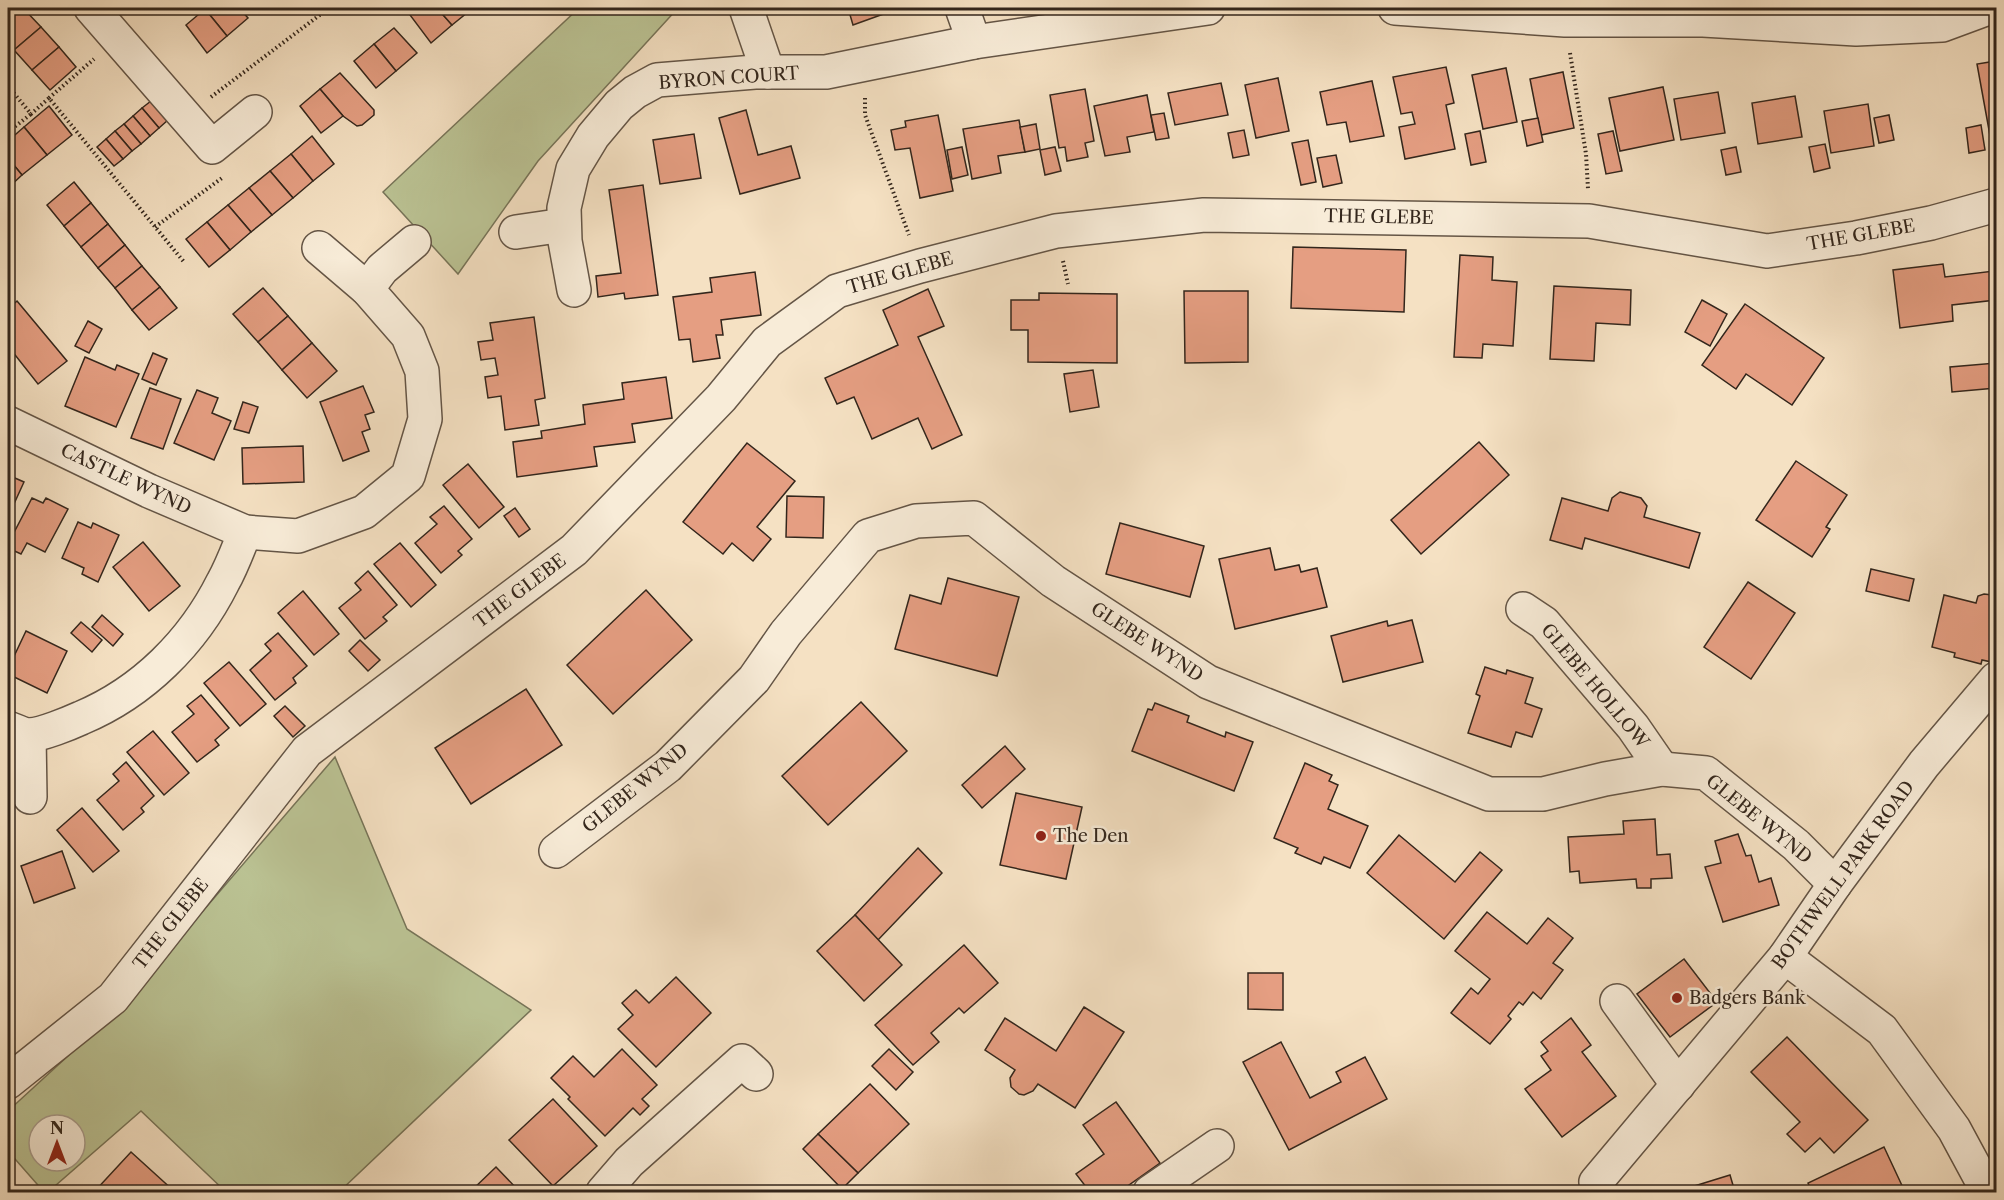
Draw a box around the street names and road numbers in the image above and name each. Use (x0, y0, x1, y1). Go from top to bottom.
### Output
street label: BYRON COURT (658, 62, 801, 94)
street label: THE GLEBE (1324, 205, 1434, 229)
street label: THE GLEBE (1805, 215, 1917, 255)
street label: THE GLEBE (844, 247, 956, 299)
street label: CASTLE WYND (57, 439, 195, 519)
street label: THE GLEBE (470, 549, 570, 633)
street label: GLEBE WYND (1087, 597, 1207, 687)
street label: GLEBE HOLLOW (1536, 619, 1654, 754)
street label: GLEBE WYND (578, 739, 692, 837)
street label: GLEBE WYND (1702, 770, 1816, 868)
street label: BOTHWELL PARK ROAD (1767, 777, 1919, 973)
street label: THE GLEBE (129, 874, 213, 974)

